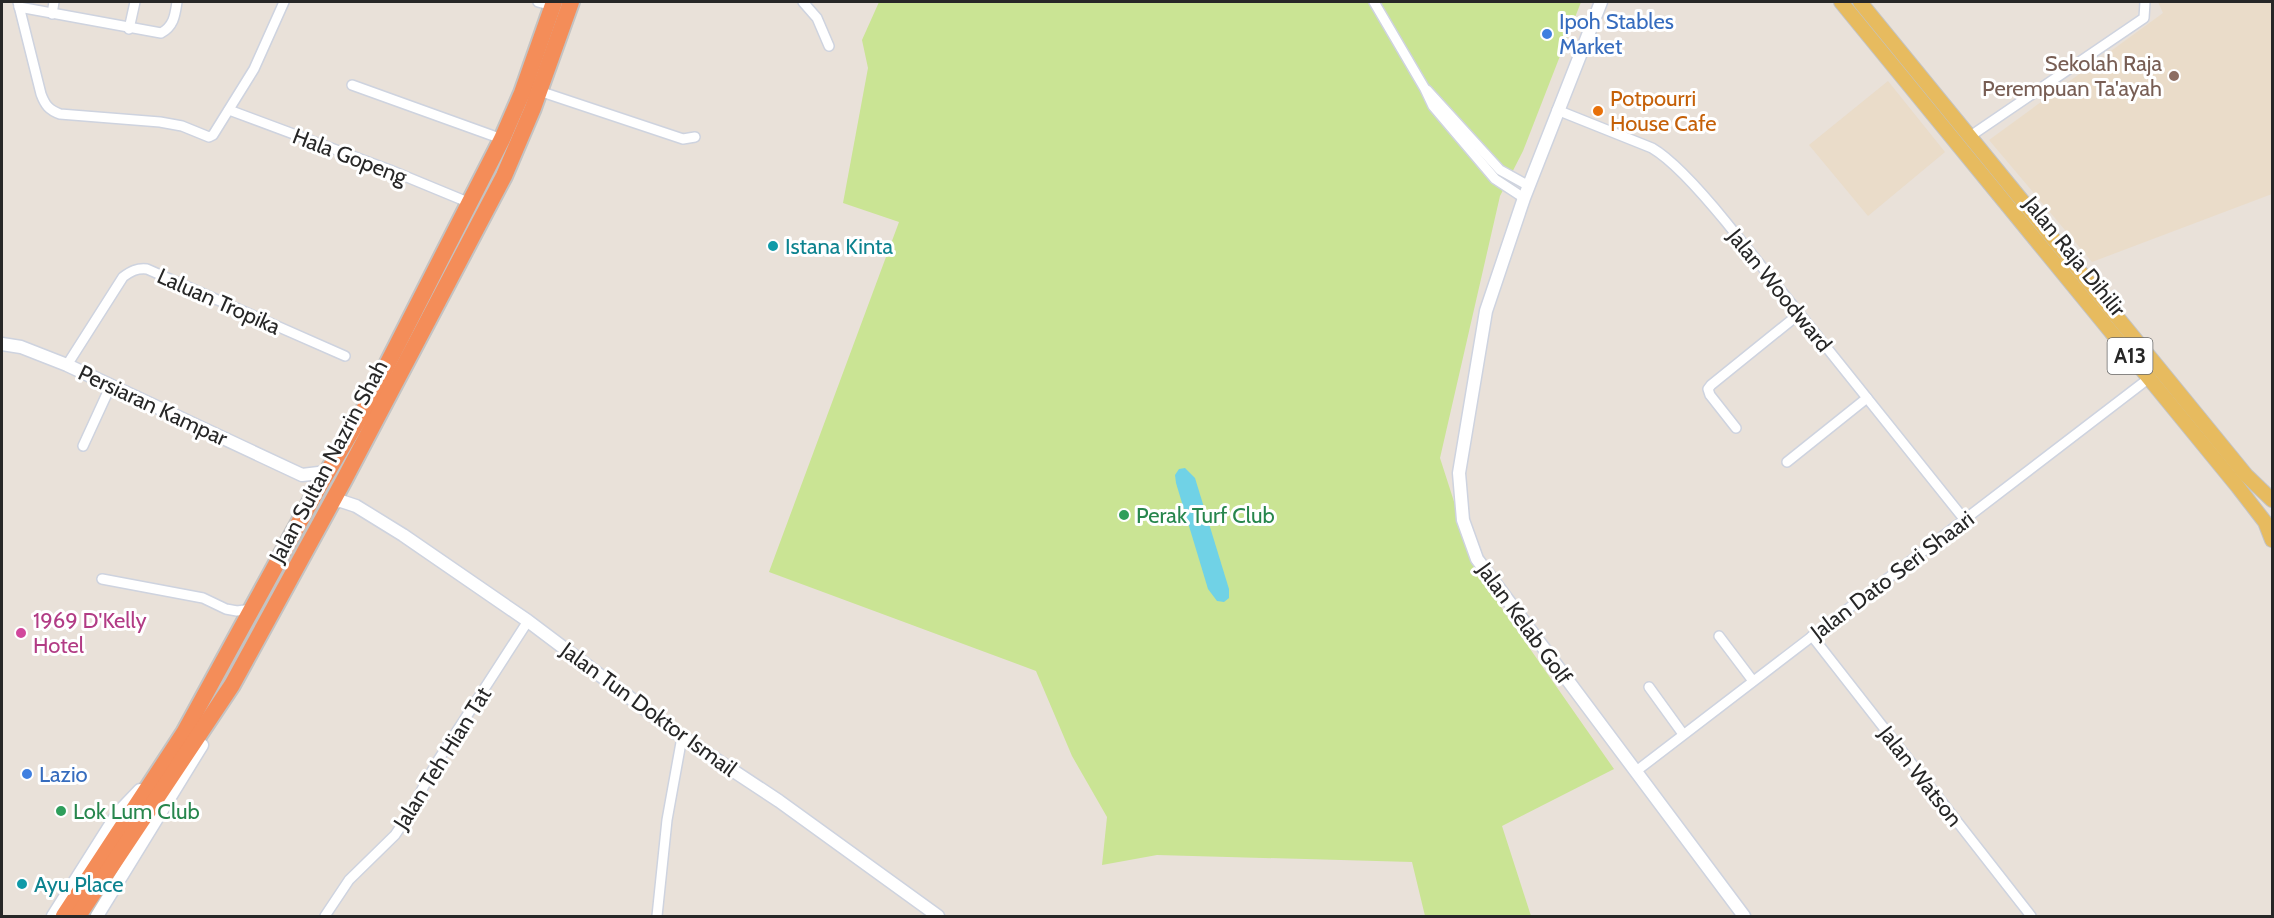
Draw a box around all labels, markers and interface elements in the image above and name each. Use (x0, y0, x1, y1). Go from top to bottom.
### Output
place label: Ipoh Stables Market (1559, 8, 1674, 60)
marker: Ipoh Stables Market (1540, 27, 1554, 41)
place label: Sekolah Raja Perempuan Ta'ayah (1982, 50, 2162, 102)
marker: Sekolah Raja Perempuan Ta'ayah (2167, 69, 2181, 83)
place label: Potpourri House Cafe (1610, 85, 1717, 137)
marker: Potpourri House Cafe (1591, 104, 1605, 118)
street label: Hala Gopeng (289, 122, 412, 191)
street label: Jalan Raja Dihilir (2017, 190, 2131, 322)
street label: Jalan Woodward (1721, 223, 1837, 357)
place label: Istana Kinta (785, 233, 893, 260)
marker: Istana Kinta (766, 239, 780, 253)
street label: Laluan Tropika (153, 262, 285, 341)
road number: A13 (2108, 338, 2152, 374)
street label: Jalan Sultan Nazrin Shah (263, 355, 393, 568)
street label: Persiaran Kampar (74, 359, 232, 452)
place label: Perak Turf Club (1136, 502, 1275, 529)
street label: Jalan Dato Seri Shaari (1804, 505, 1979, 646)
marker: Perak Turf Club (1117, 508, 1131, 522)
street label: Jalan Kelab Golf (1471, 556, 1578, 690)
place label: 1969 D'Kelly Hotel (33, 607, 147, 659)
marker: 1969 D'Kelly Hotel (14, 626, 28, 640)
street label: Jalan Tun Doktor Ismail (555, 636, 743, 783)
street label: Jalan Teh Hian Tat (387, 681, 497, 835)
street label: Jalan Watson (1872, 720, 1968, 832)
place label: Lazio (39, 761, 88, 788)
marker: Lazio (20, 767, 34, 781)
place label: Lok Lum Club (73, 798, 200, 825)
marker: Lok Lum Club (54, 804, 68, 818)
place label: Ayu Place (34, 871, 124, 898)
marker: Ayu Place (15, 877, 29, 891)

